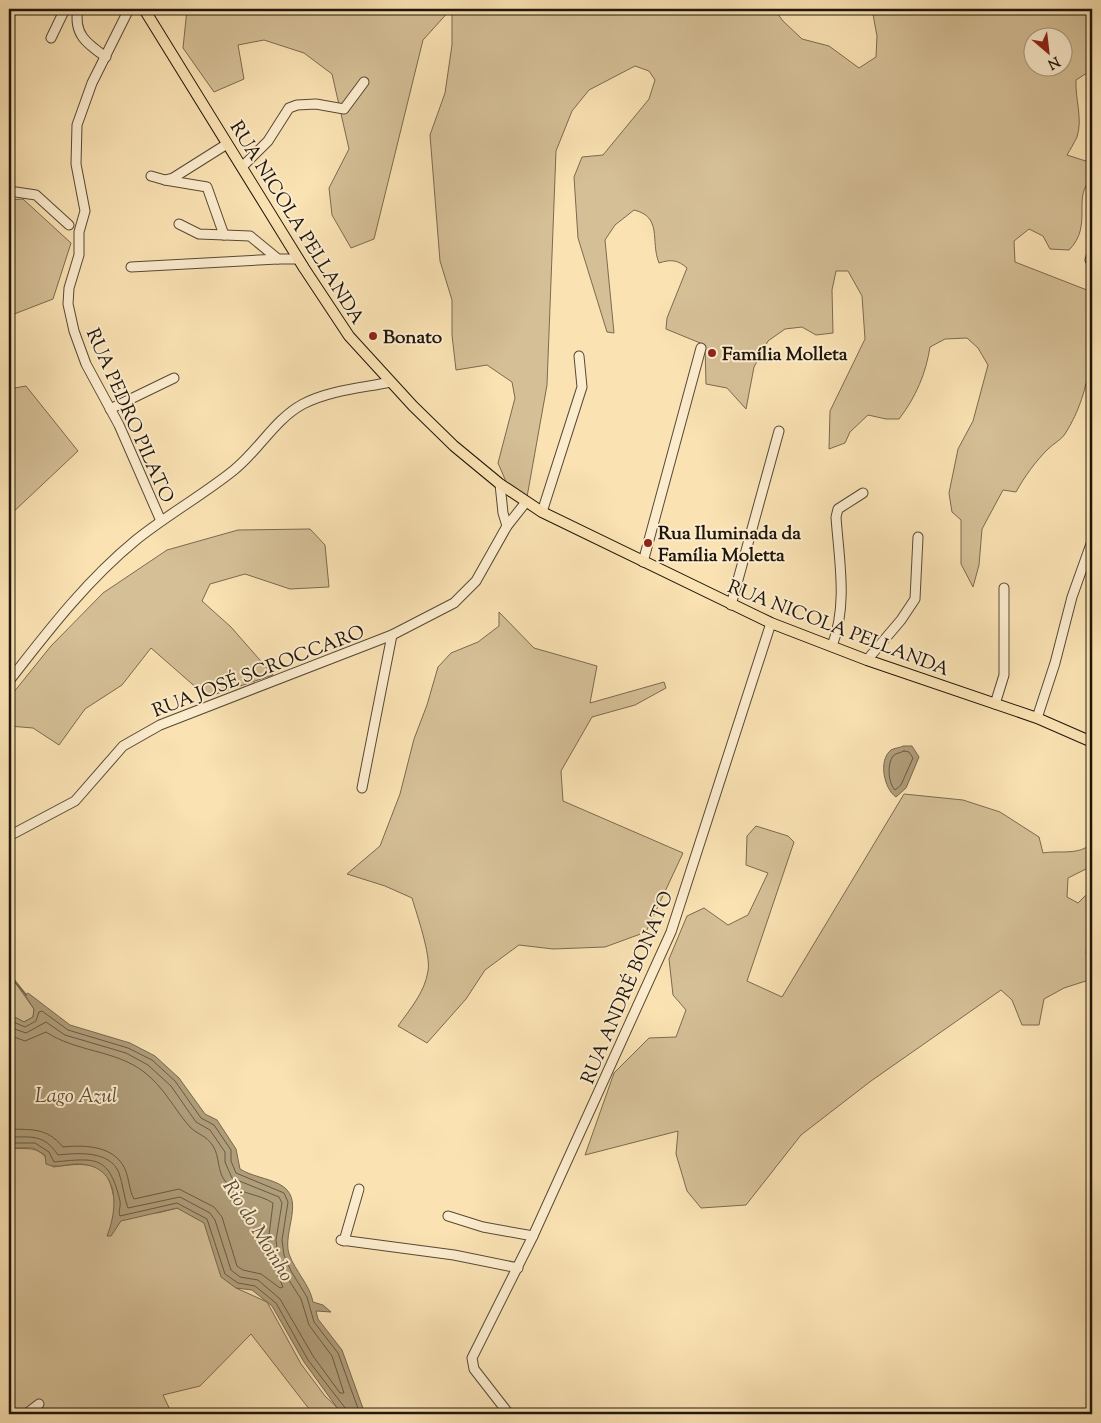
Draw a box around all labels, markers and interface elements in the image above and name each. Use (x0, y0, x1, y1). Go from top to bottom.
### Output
north arrow (1024, 28, 1074, 78)
text: N (1044, 50, 1063, 73)
street label: RUA NICOLA PELLANDA (222, 116, 370, 331)
street label: RUA PEDRO PILATO (78, 324, 179, 508)
place label: Bonato (383, 325, 443, 352)
marker: Bonato (367, 330, 379, 342)
place label: Família Molleta (722, 342, 848, 369)
marker: Família Molleta (706, 347, 718, 359)
place label: Rua Iluminada da Família Moletta (658, 521, 801, 570)
marker: Rua Iluminada da Família Moletta (642, 537, 654, 549)
street label: RUA NICOLA PELLANDA (723, 575, 953, 684)
street label: RUA JOSÉ SCROCCARO (149, 619, 369, 725)
street label: RUA ANDRÉ BONATO (575, 887, 681, 1089)
water label: Lago Azul (35, 1083, 117, 1112)
water label: Rio do Moinho (214, 1175, 300, 1288)

